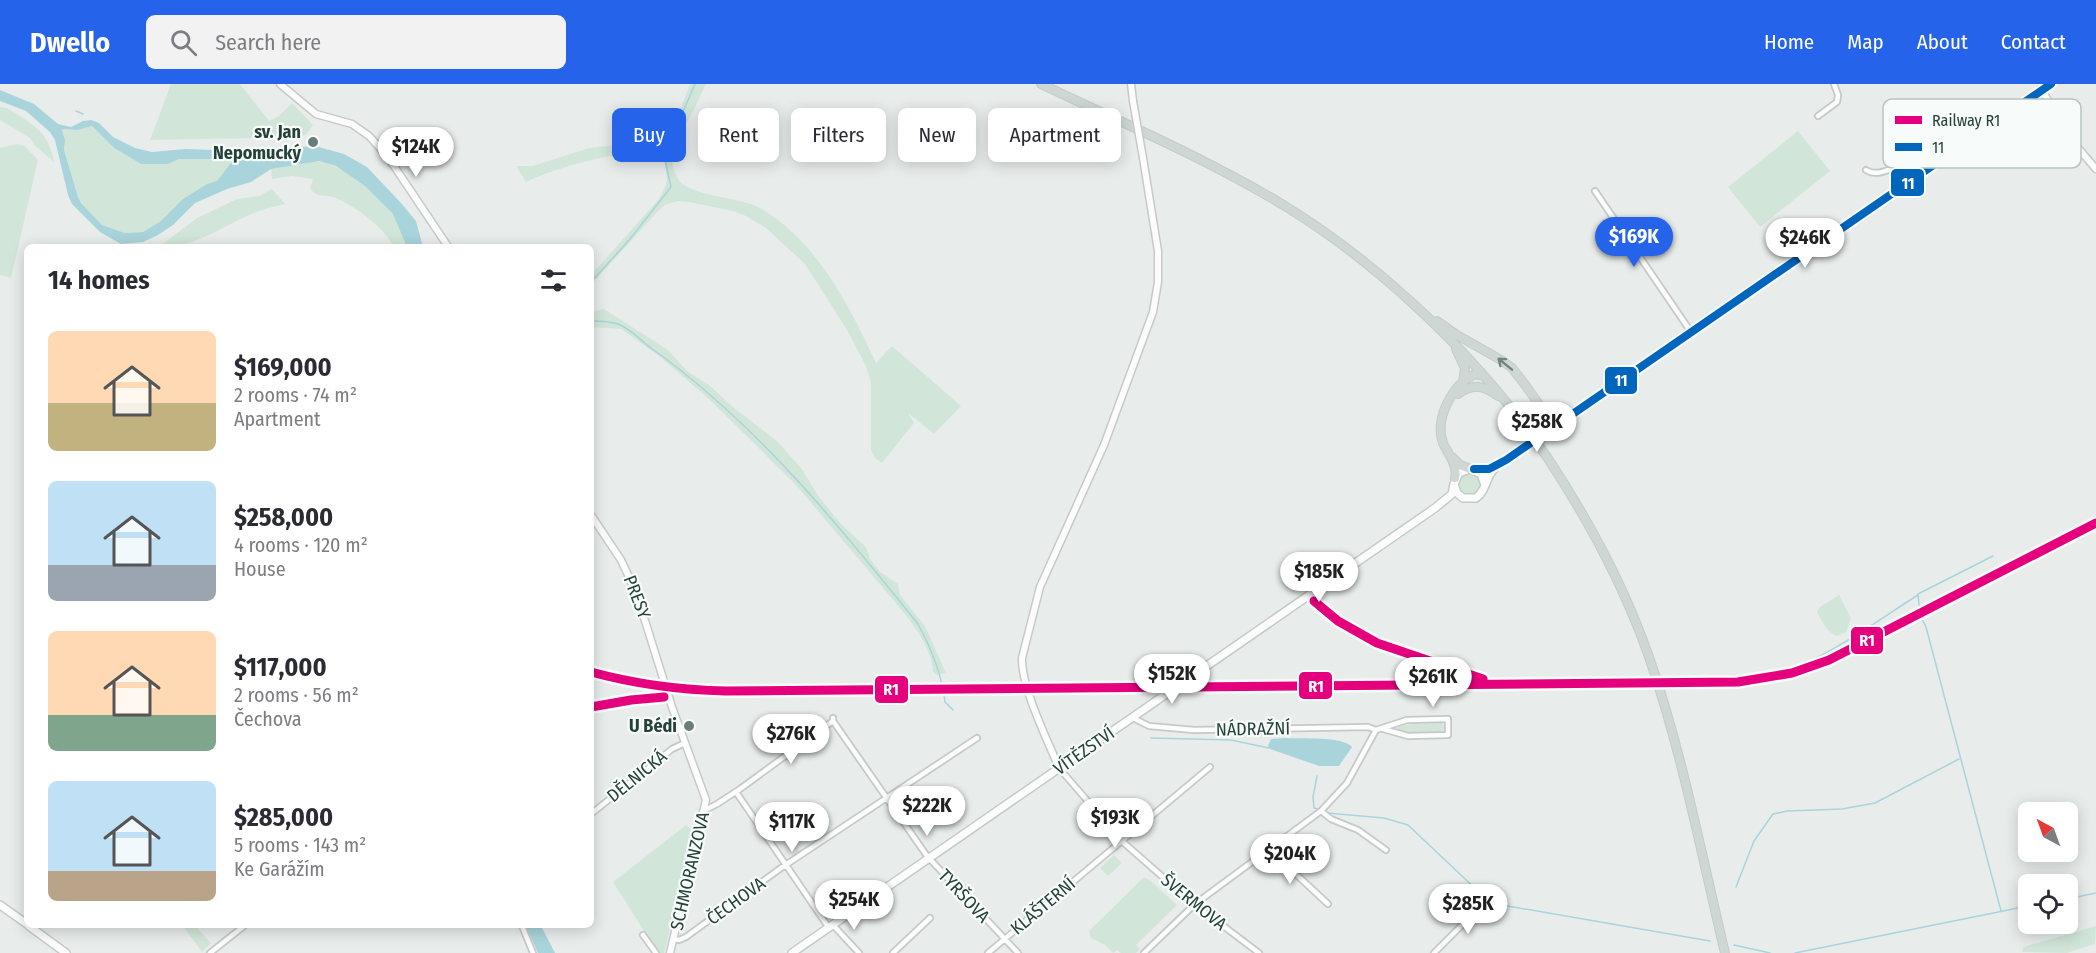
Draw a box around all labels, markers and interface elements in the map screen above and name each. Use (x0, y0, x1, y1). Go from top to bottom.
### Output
search box (146, 15, 566, 69)
text: Dwello (30, 26, 110, 59)
icon: search (167, 26, 200, 59)
text: Search here (215, 29, 321, 56)
text: Home (1764, 29, 1814, 55)
text: Map (1847, 29, 1884, 55)
text: About (1917, 29, 1968, 55)
text: Contact (2001, 29, 2066, 55)
legend (1883, 99, 2081, 168)
chip: Buy (612, 108, 686, 162)
chip: Rent (698, 108, 779, 162)
chip: Filters (791, 108, 886, 162)
chip: New (898, 108, 976, 162)
chip: Apartment (988, 108, 1121, 162)
text: Railway R1 (1932, 111, 2000, 130)
place label: sv. Jan Nepomucký (213, 121, 301, 164)
pin: $124K (374, 127, 458, 178)
text: $124K (392, 134, 440, 158)
marker: sv. Jan Nepomucký (306, 135, 320, 149)
text: 11 (1932, 138, 1944, 157)
line badge: 11 (1890, 168, 1925, 197)
text: 11 (1901, 174, 1915, 193)
pin: $169K (1592, 217, 1676, 268)
pin: $246K (1763, 218, 1847, 269)
text: $169K (1609, 224, 1659, 248)
text: $246K (1780, 225, 1830, 249)
icon: filters (537, 264, 570, 297)
text: 14 homes (48, 265, 150, 296)
text: $169,000 (234, 352, 332, 383)
icon: home (96, 355, 168, 427)
one-way arrow (1498, 357, 1514, 370)
line badge: 11 (1604, 366, 1638, 395)
text: 11 (1614, 371, 1628, 390)
text: 2 rooms · 74 m² (234, 383, 357, 407)
pin: $258K (1495, 402, 1579, 453)
text: Apartment (234, 407, 321, 431)
text: $258K (1511, 409, 1563, 433)
text: $258,000 (234, 502, 333, 533)
icon: home (96, 505, 168, 577)
text: 4 rooms · 120 m² (234, 533, 368, 557)
pin: $185K (1277, 552, 1361, 603)
text: House (234, 557, 286, 581)
text: $185K (1294, 559, 1344, 583)
street label: PRESY (619, 572, 655, 622)
line badge: R1 (1850, 626, 1884, 655)
text: R1 (1859, 631, 1875, 650)
text: $117,000 (234, 652, 327, 683)
pin: $152K (1130, 654, 1214, 705)
icon: home (96, 655, 168, 727)
pin: $261K (1391, 657, 1475, 708)
text: $152K (1148, 661, 1196, 685)
text: $261K (1409, 664, 1457, 688)
line badge: R1 (1298, 671, 1333, 700)
line badge: R1 (874, 675, 909, 704)
text: R1 (1308, 677, 1324, 696)
text: R1 (883, 680, 899, 699)
text: 2 rooms · 56 m² (234, 683, 359, 707)
text: Čechova (234, 707, 302, 731)
pin: $276K (749, 714, 833, 765)
place label: U Bédi (629, 715, 677, 737)
street label: NÁDRAŽNÍ (1216, 716, 1291, 741)
marker: U Bédi (682, 719, 696, 733)
text: $276K (766, 721, 816, 745)
street label: VÍTĚZSTVÍ (1049, 721, 1119, 780)
street label: DĚLNICKÁ (602, 744, 672, 807)
pin: $222K (885, 786, 969, 837)
text: $222K (902, 793, 952, 817)
pin: $193K (1073, 798, 1157, 849)
text: $285,000 (234, 802, 333, 833)
pin: $117K (750, 802, 834, 853)
north arrow (2018, 802, 2078, 862)
map controls (2018, 802, 2078, 934)
icon: home (96, 805, 168, 877)
text: $193K (1091, 805, 1139, 829)
street label: SCHMORANZOVA (666, 809, 714, 932)
text: $117K (769, 809, 815, 833)
text: 5 rooms · 143 m² (234, 833, 366, 857)
pin: $204K (1248, 834, 1332, 885)
text: $204K (1264, 841, 1316, 865)
text: Ke Garážím (234, 857, 325, 881)
street label: TYRŠOVA (934, 865, 995, 928)
street label: ŠVERMOVA (1157, 869, 1232, 935)
street label: ČECHOVA (702, 872, 770, 930)
street label: KLÁŠTERNÍ (1006, 872, 1080, 939)
button: locate (2018, 874, 2078, 934)
pin: $254K (812, 880, 896, 931)
pin: $285K (1426, 884, 1510, 935)
text: $254K (829, 887, 879, 911)
text: $285K (1442, 891, 1494, 915)

